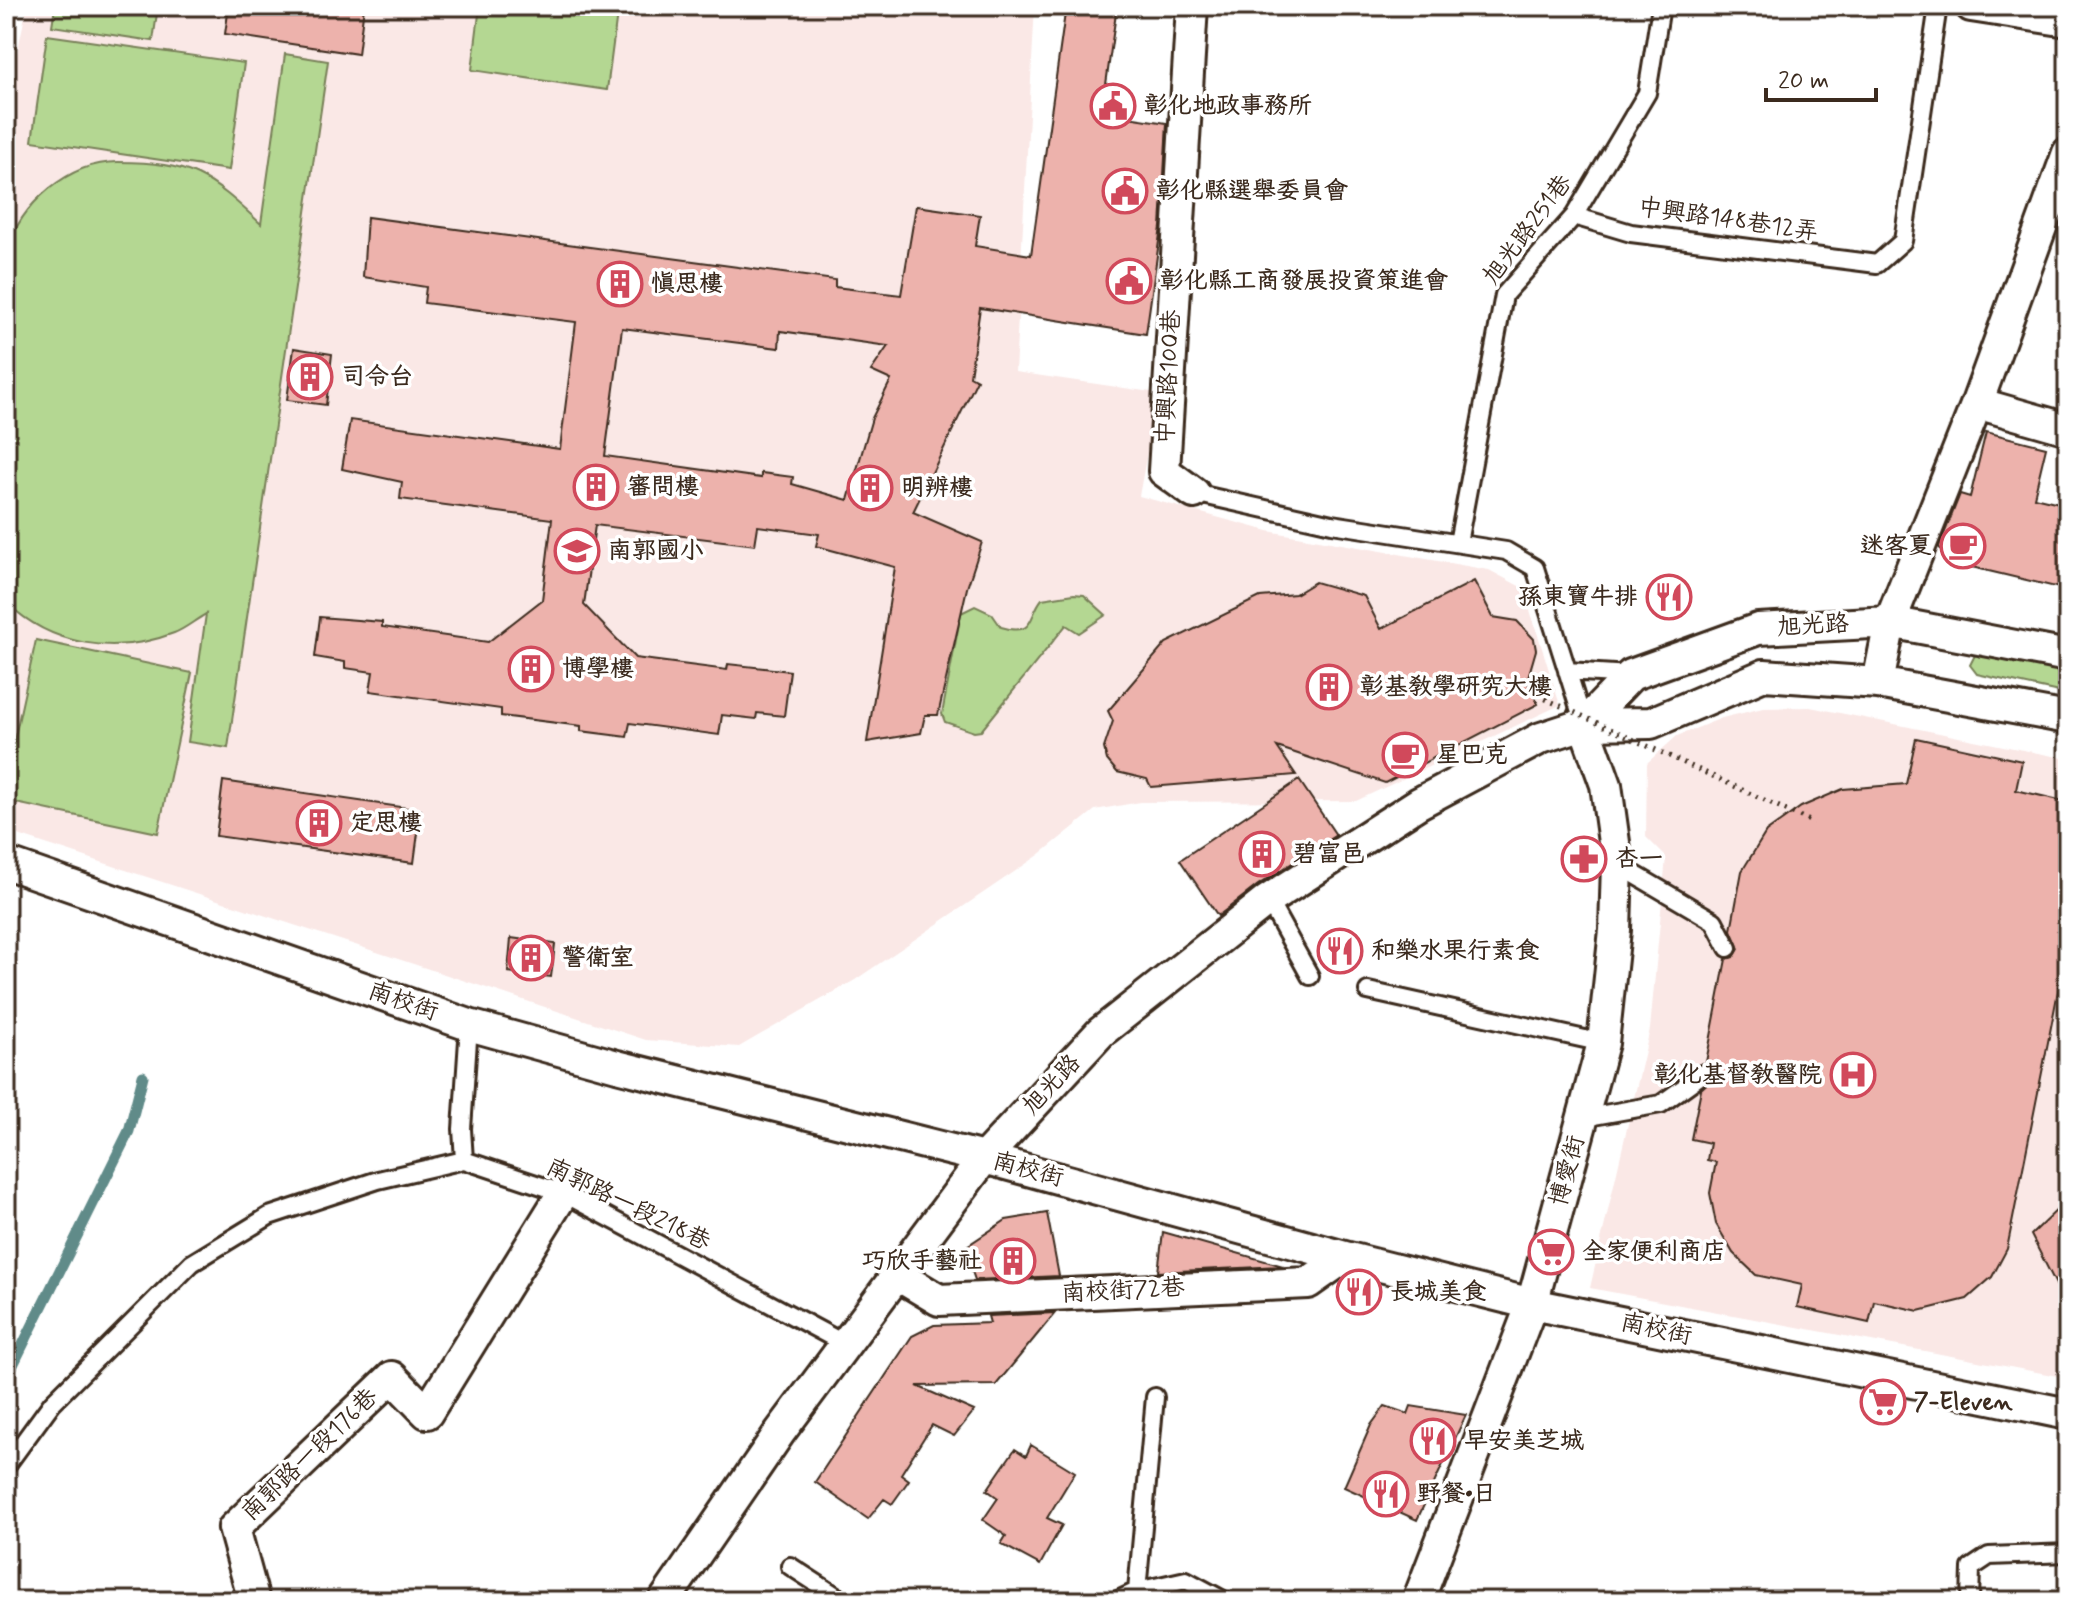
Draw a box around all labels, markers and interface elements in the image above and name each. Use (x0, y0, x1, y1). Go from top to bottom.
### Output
scale bar (1766, 52, 1876, 102)
text: 20 m (1778, 66, 1829, 97)
public building icon: 彰化地政事務所 (1089, 82, 1137, 130)
place label: 彰化地政事務所 (1144, 91, 1312, 122)
public building icon: 彰化縣選舉委員會 (1101, 167, 1149, 215)
street label: 旭光路251巷 (1477, 169, 1579, 291)
place label: 彰化縣選舉委員會 (1156, 176, 1348, 207)
street label: 中興路148巷12弄 (1636, 192, 1820, 248)
public building icon: 彰化縣工商發展投資策進會 (1105, 257, 1153, 305)
building icon: 慎思樓 (596, 260, 644, 308)
place label: 彰化縣工商發展投資策進會 (1160, 266, 1448, 297)
place label: 慎思樓 (651, 269, 723, 300)
street label: 中興路100巷 (1150, 309, 1188, 445)
building icon: 司令台 (286, 353, 334, 401)
place label: 司令台 (341, 362, 413, 393)
building icon: 審問樓 (572, 463, 620, 511)
building icon: 明辨樓 (846, 464, 894, 512)
place label: 審問樓 (627, 472, 699, 503)
place label: 明辨樓 (901, 473, 973, 504)
cafe icon: 迷客夏 (1939, 522, 1987, 570)
school or university icon: 南郭國小 (553, 527, 601, 575)
place label: 迷客夏 (1860, 531, 1932, 562)
place label: 南郭國小 (608, 536, 704, 567)
restaurant icon: 孫東寶牛排 (1645, 573, 1693, 621)
place label: 孫東寶牛排 (1518, 582, 1638, 613)
street label: 旭光路 (1776, 609, 1850, 643)
building icon: 博學樓 (507, 645, 555, 693)
place label: 博學樓 (562, 654, 634, 685)
building icon: 彰基教學研究大樓 (1305, 663, 1353, 711)
place label: 彰基教學研究大樓 (1360, 672, 1552, 703)
cafe icon: 星巴克 (1381, 731, 1429, 779)
place label: 星巴克 (1436, 740, 1508, 771)
building icon: 定思樓 (295, 799, 343, 847)
place label: 定思樓 (350, 808, 422, 839)
building icon: 碧富邑 (1238, 830, 1286, 878)
pharmacy icon: 杏一 (1560, 835, 1608, 883)
place label: 碧富邑 (1293, 839, 1365, 870)
place label: 杏一 (1615, 844, 1663, 875)
restaurant icon: 和樂水果行素食 (1316, 927, 1364, 975)
building icon: 警衛室 (507, 934, 555, 982)
place label: 和樂水果行素食 (1371, 936, 1539, 967)
place label: 警衛室 (562, 943, 634, 974)
street label: 南校街 (364, 976, 442, 1028)
street label: 旭光路 (1016, 1048, 1088, 1122)
hospital icon: 彰化基督教醫院 (1829, 1051, 1877, 1099)
place label: 彰化基督教醫院 (1654, 1060, 1822, 1091)
street label: 博愛街 (1544, 1132, 1592, 1210)
street label: 南校街 (989, 1146, 1067, 1194)
street label: 南郭路一段218巷 (541, 1152, 715, 1258)
supermarket icon: 全家便利商店 (1527, 1228, 1575, 1276)
building icon: 巧欣手藝社 (989, 1237, 1037, 1285)
place label: 全家便利商店 (1582, 1237, 1726, 1268)
place label: 巧欣手藝社 (862, 1246, 982, 1277)
restaurant icon: 長城美食 (1335, 1268, 1383, 1316)
street label: 南校街72巷 (1061, 1272, 1185, 1310)
place label: 長城美食 (1390, 1277, 1486, 1308)
street label: 南校街 (1618, 1307, 1694, 1353)
supermarket icon: 7-Eleven (1859, 1378, 1907, 1426)
street label: 南郭路一段176巷 (235, 1382, 385, 1528)
place label: 7-Eleven (1914, 1387, 2013, 1418)
restaurant icon: 早安美芝城 (1409, 1417, 1457, 1465)
place label: 早安美芝城 (1464, 1426, 1584, 1457)
restaurant icon: 野餐•日 (1362, 1470, 1410, 1518)
place label: 野餐•日 (1417, 1479, 1497, 1510)

